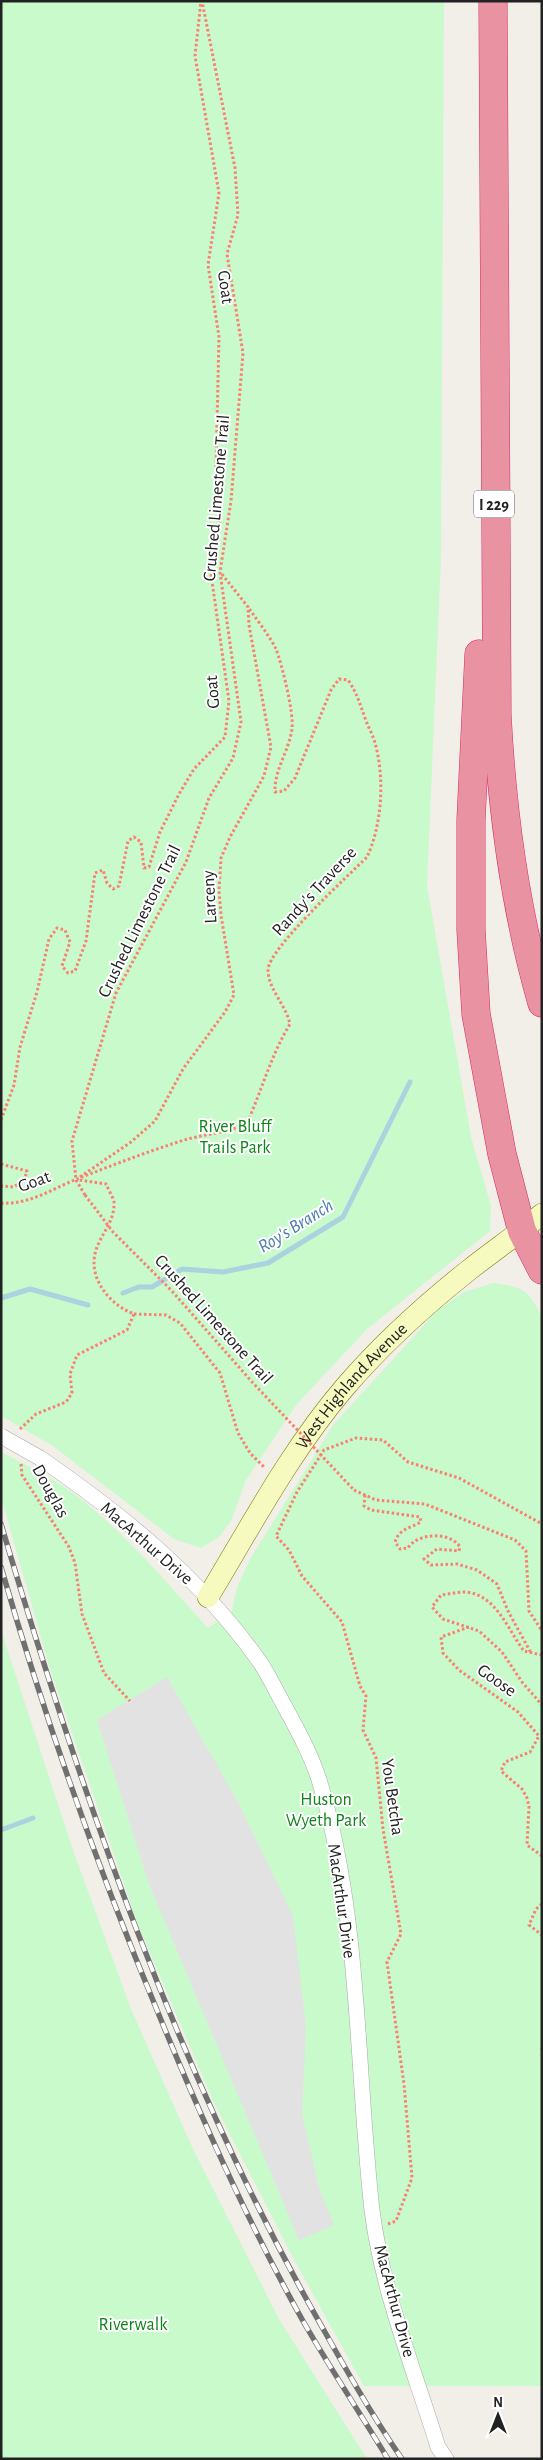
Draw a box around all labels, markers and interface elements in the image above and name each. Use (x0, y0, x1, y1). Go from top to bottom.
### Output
street label: Goat (214, 269, 236, 305)
street label: Crushed Limestone Trail (201, 414, 233, 582)
road number: I 229 (474, 490, 514, 518)
street label: Goat (203, 674, 223, 709)
street label: Crushed Limestone Trail (95, 842, 185, 1000)
street label: Randy's Traverse (269, 844, 360, 940)
street label: Larceny (200, 870, 220, 924)
park label: River Bluff Trails Park (199, 1118, 273, 1157)
street label: Goat (16, 1168, 53, 1196)
water label: Roy's Branch (255, 1196, 337, 1257)
street label: Crushed Limestone Trail (151, 1252, 276, 1388)
street label: West Highland Avenue (293, 1320, 411, 1453)
street label: Douglas (28, 1462, 72, 1521)
street label: MacArthur Drive (97, 1499, 196, 1588)
street label: Goose (474, 1661, 519, 1701)
street label: You Betcha (378, 1758, 406, 1837)
park label: Huston Wyeth Park (286, 1791, 367, 1830)
street label: MacArthur Drive (324, 1843, 358, 1960)
street label: MacArthur Drive (370, 2243, 418, 2359)
park label: Riverwalk (99, 2316, 168, 2334)
north arrow (473, 2390, 523, 2440)
text: N (493, 2396, 503, 2410)

